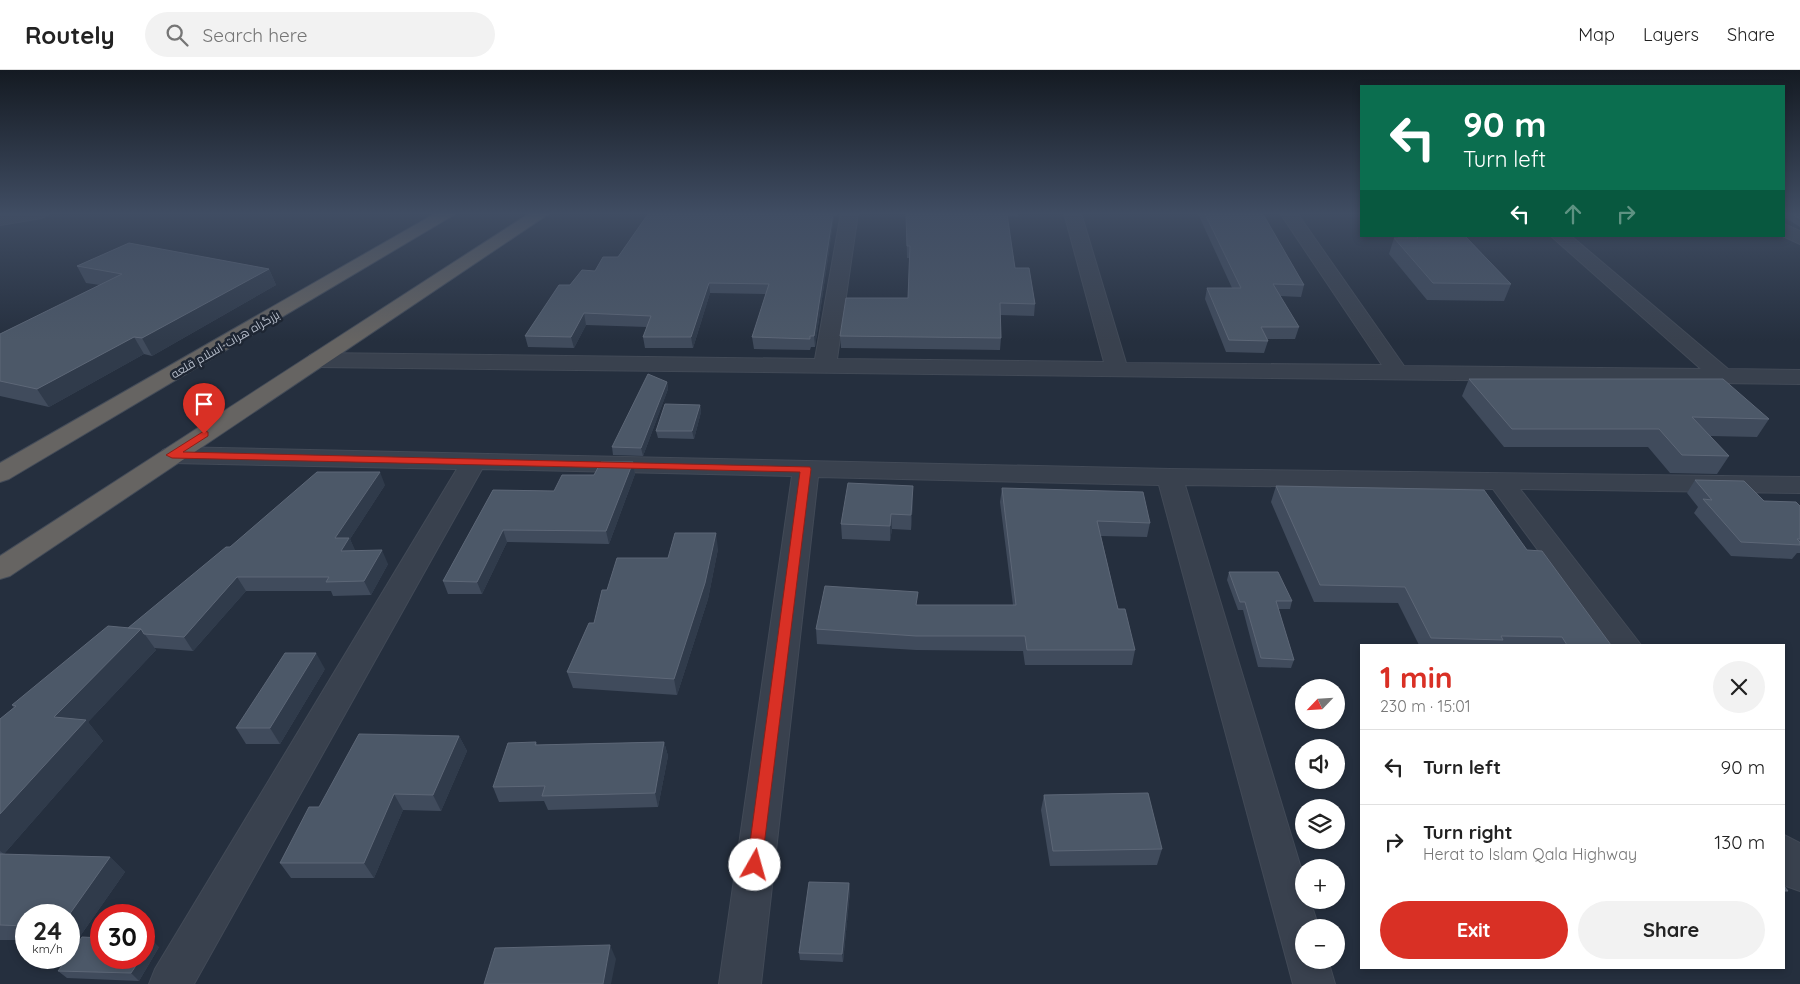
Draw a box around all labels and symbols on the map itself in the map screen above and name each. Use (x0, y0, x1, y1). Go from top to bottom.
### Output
street label: بزرگراه هرات-اسلام قلعه (168, 307, 283, 382)
pin (183, 383, 225, 434)
north arrow (1295, 679, 1345, 729)
position arrow (728, 838, 780, 890)
speed limit sign: 30 (90, 904, 155, 969)

